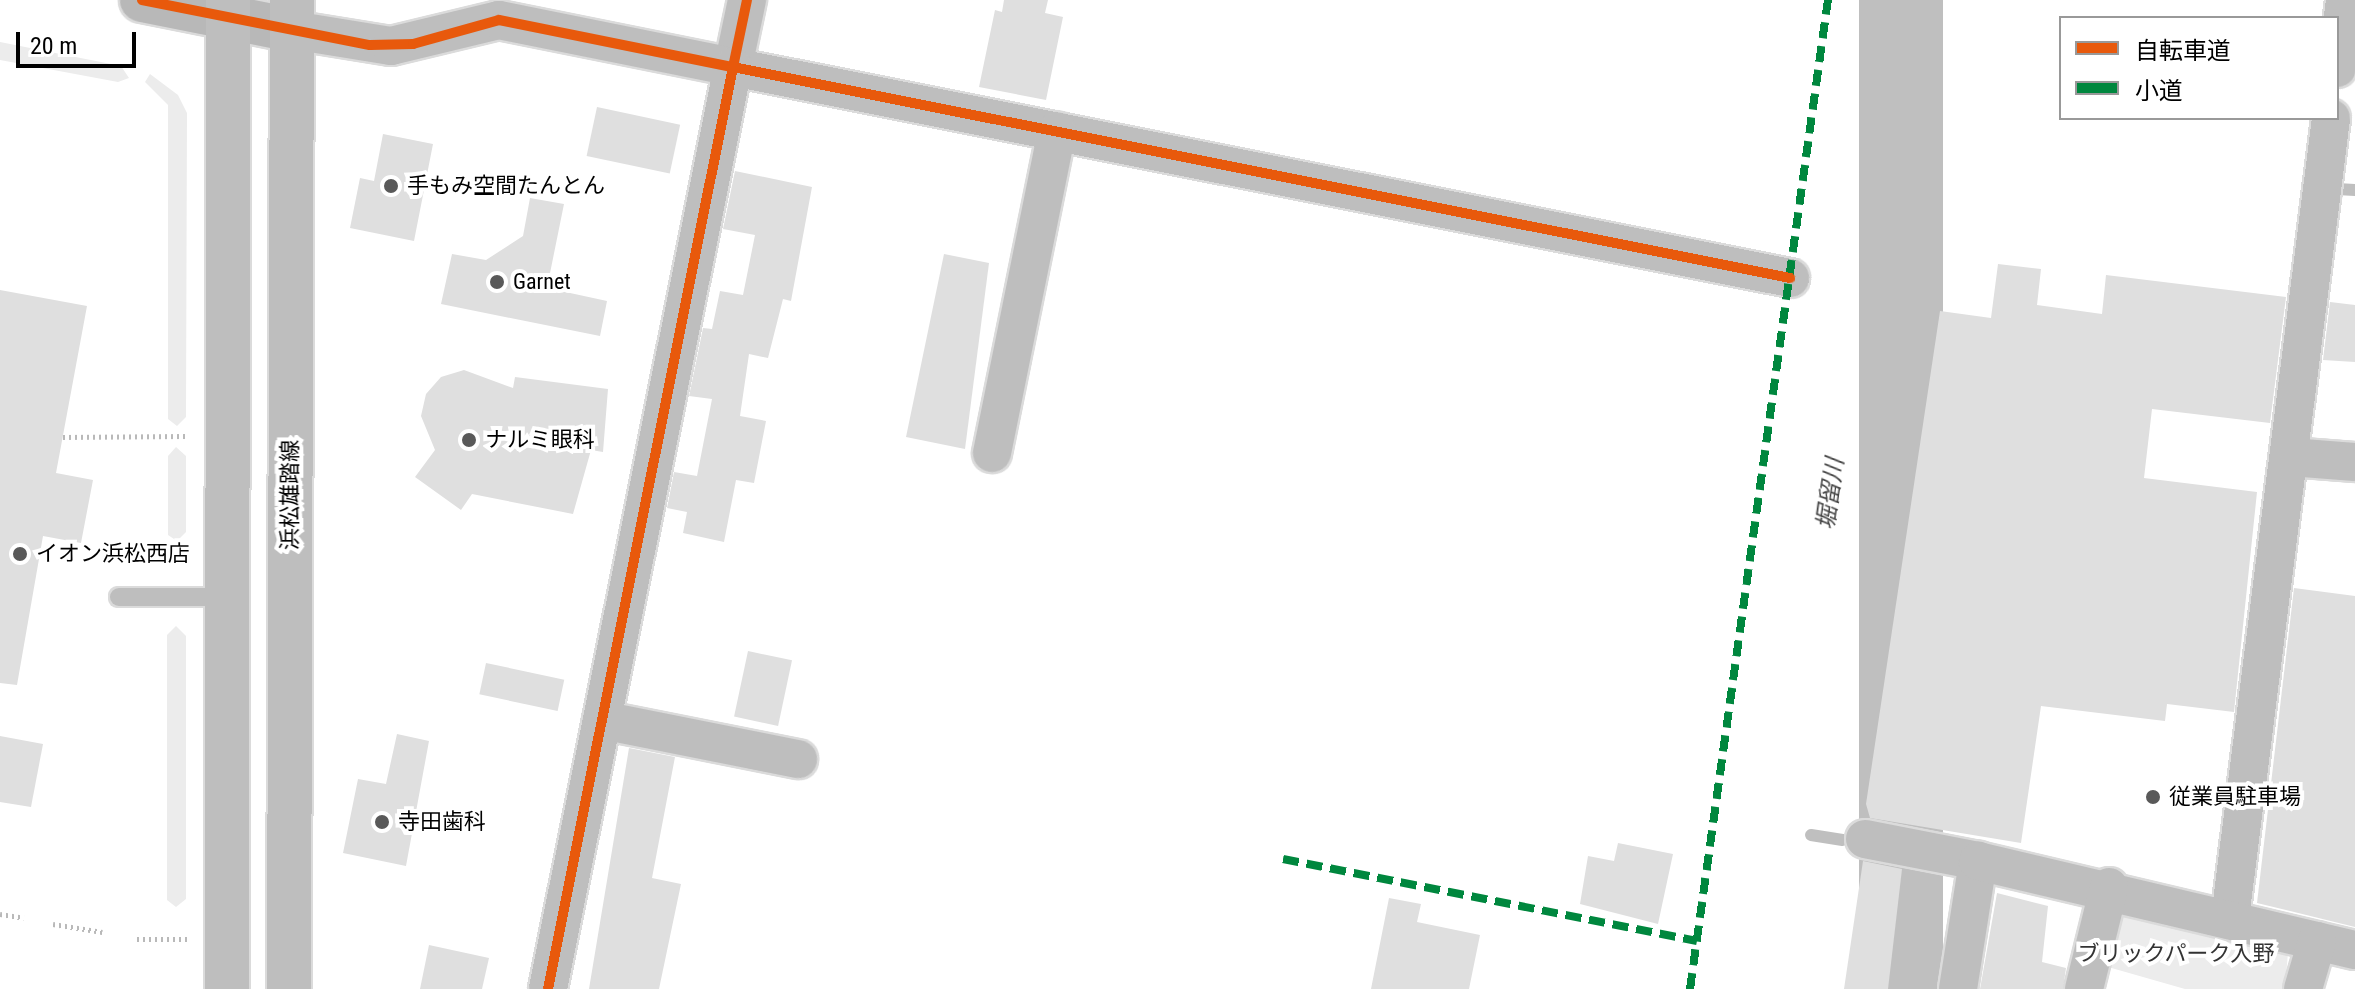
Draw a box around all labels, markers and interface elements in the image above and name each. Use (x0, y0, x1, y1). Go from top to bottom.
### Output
scale bar (20, 16, 140, 66)
legend (2059, 16, 2339, 120)
text: 20 m (30, 32, 77, 60)
text: 自転車道 (2135, 37, 2231, 65)
text: 小道 (2135, 77, 2183, 105)
place label: 手もみ空間たんとん (407, 173, 605, 199)
marker: 手もみ空間たんとん (382, 177, 400, 195)
place label: Garnet (513, 269, 571, 295)
marker: Garnet (488, 273, 506, 291)
place label: ナルミ眼科 (485, 427, 595, 453)
marker: ナルミ眼科 (460, 431, 478, 449)
street label: 浜松雄踏線 (277, 440, 303, 550)
water label: 堀留川 (1812, 456, 1850, 532)
place label: イオン浜松西店 (36, 541, 190, 567)
marker: イオン浜松西店 (11, 545, 29, 563)
place label: 従業員駐車場 (2169, 784, 2301, 810)
marker: 従業員駐車場 (2144, 788, 2162, 806)
place label: 寺田歯科 (398, 809, 486, 835)
marker: 寺田歯科 (373, 813, 391, 831)
park label: ブリックパーク入野 (2077, 941, 2275, 967)

